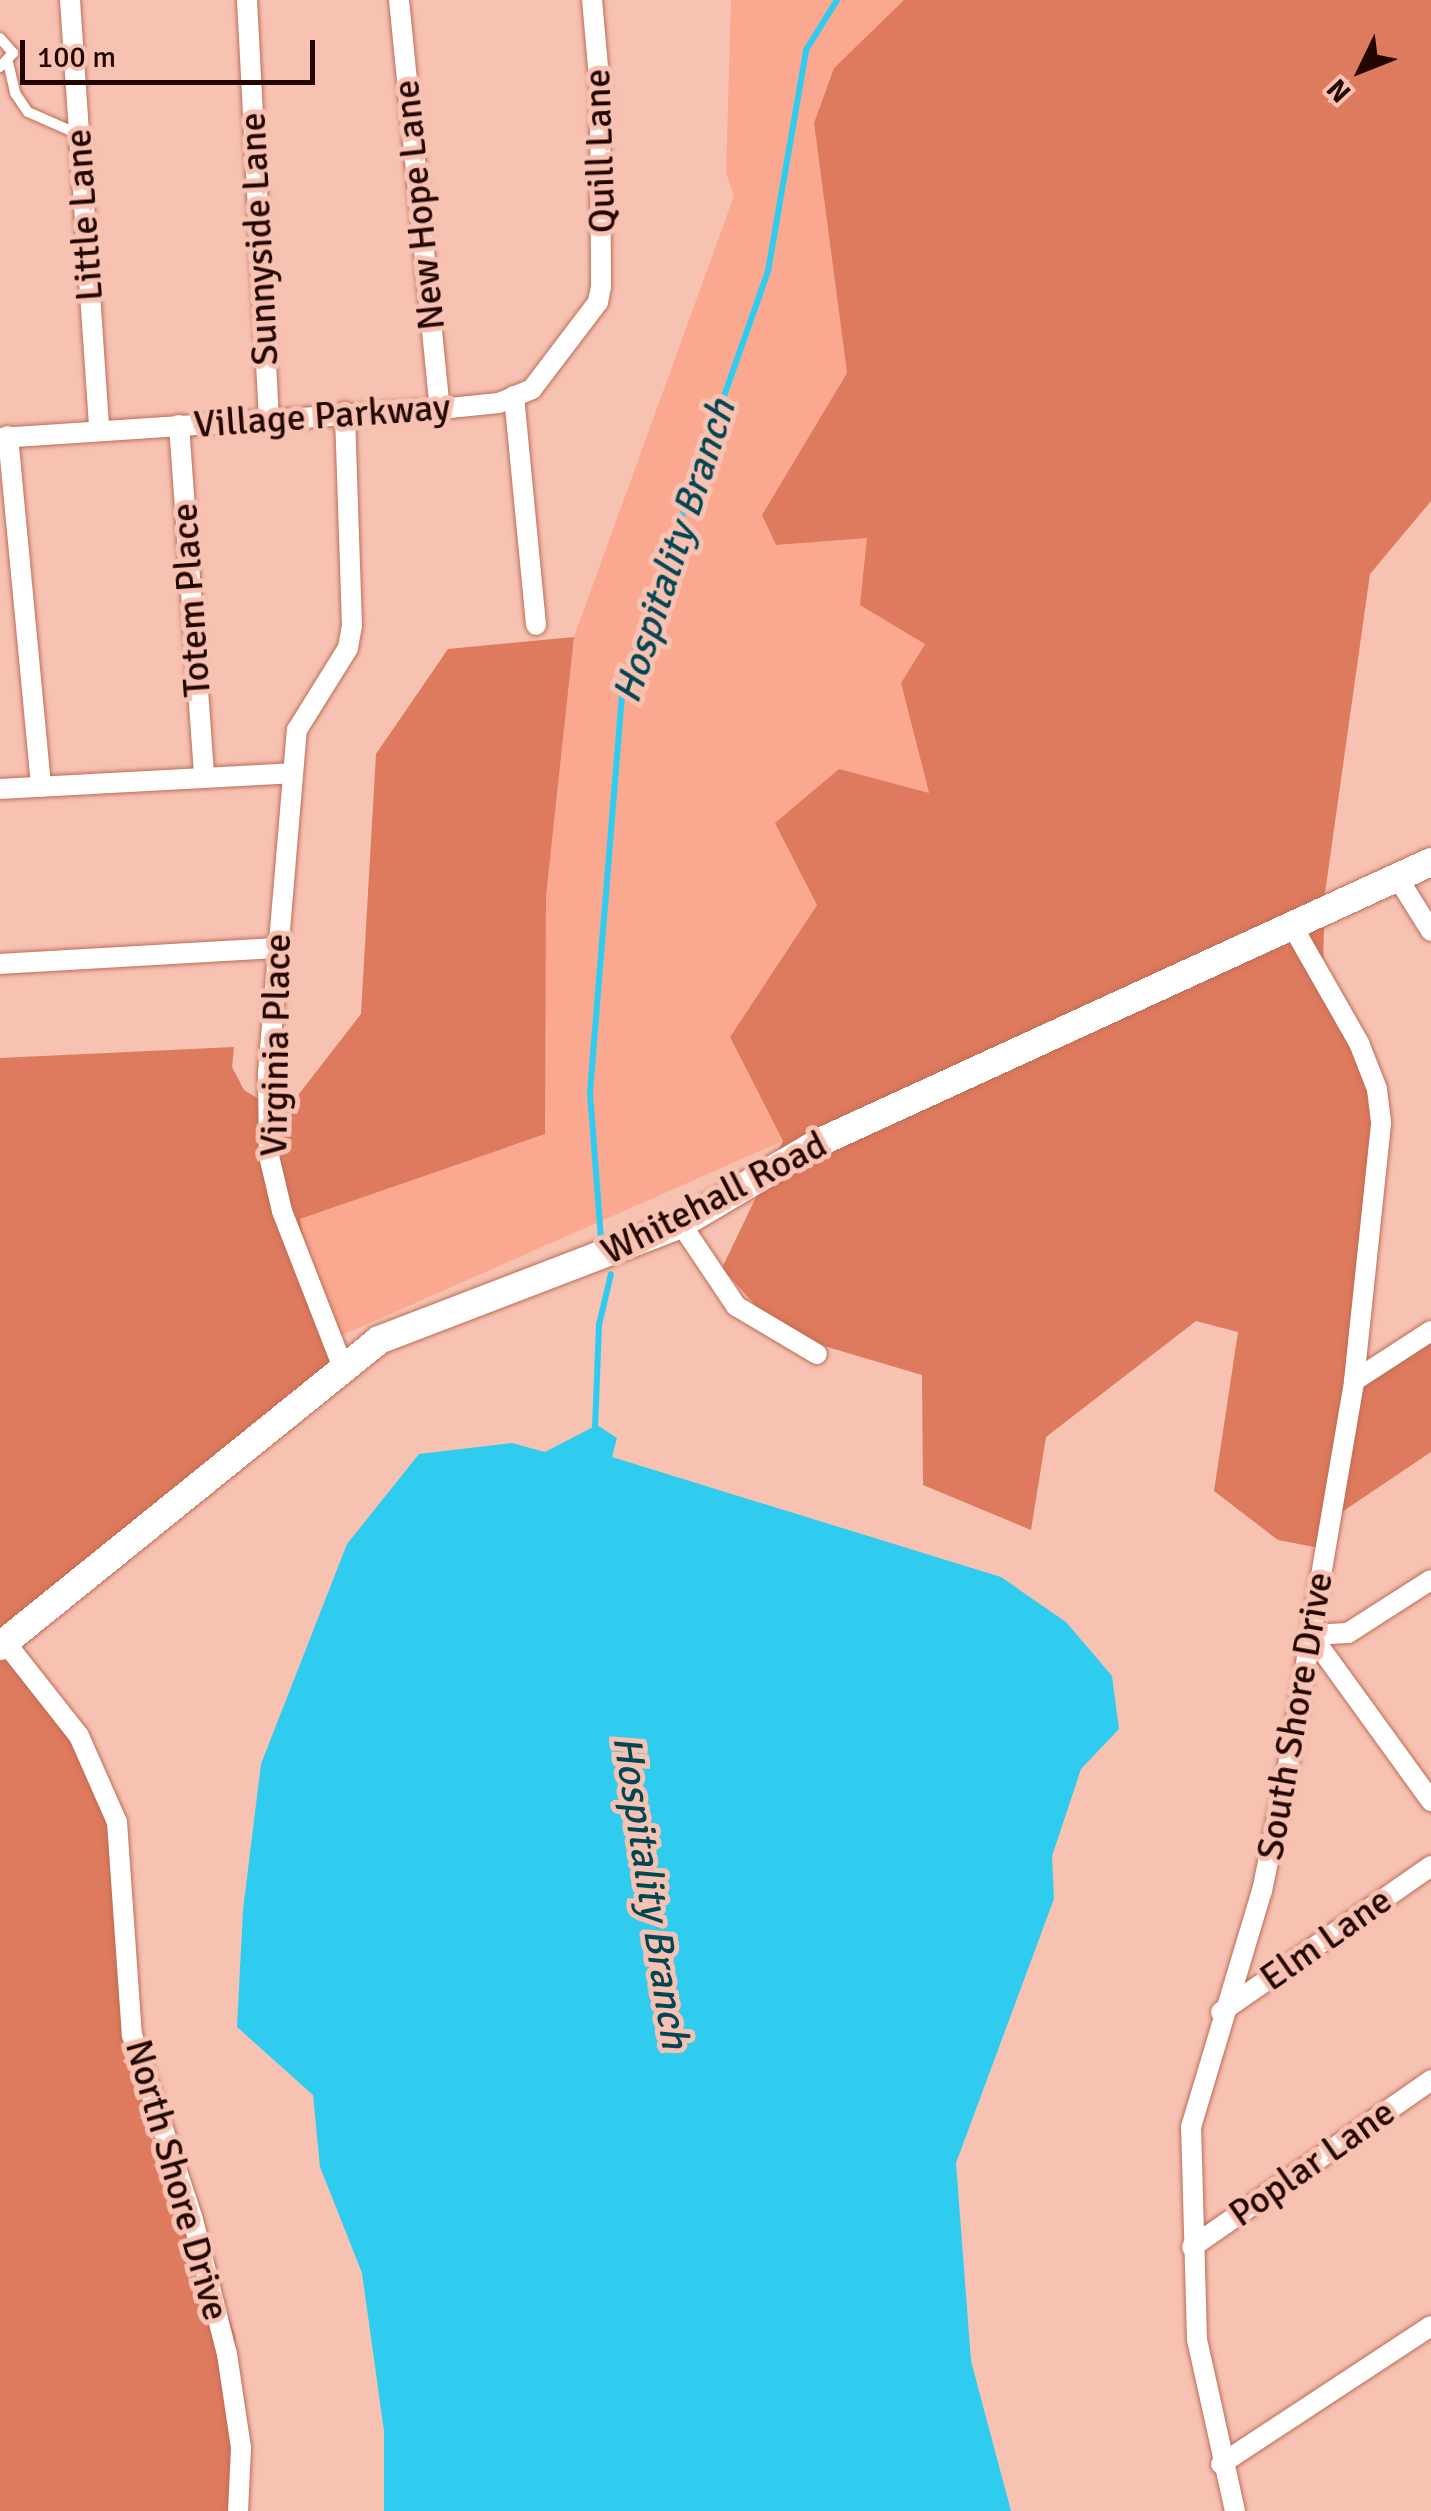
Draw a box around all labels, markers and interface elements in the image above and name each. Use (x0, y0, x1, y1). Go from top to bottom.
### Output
scale bar (25, 20, 320, 82)
north arrow (1311, 20, 1411, 120)
text: 100 m (37, 39, 116, 76)
street label: Quill Lane (574, 68, 626, 234)
text: N (1320, 72, 1358, 109)
street label: New Hope Lane (383, 78, 455, 332)
street label: Sunnyside Lane (230, 111, 288, 367)
street label: Little Lane (55, 127, 113, 303)
street label: Village Parkway (192, 384, 452, 448)
water label: Hospitality Branch (602, 393, 746, 709)
street label: Totem Place (161, 502, 221, 698)
street label: Virginia Place (251, 933, 301, 1157)
street label: Whitehall Road (594, 1122, 834, 1274)
street label: South Shore Drive (1247, 1569, 1343, 1863)
water label: Hospitality Branch (603, 1732, 699, 2052)
street label: Elm Lane (1252, 1877, 1400, 2001)
street label: North Shore Drive (115, 2034, 239, 2326)
street label: Poplar Lane (1220, 2089, 1404, 2237)

